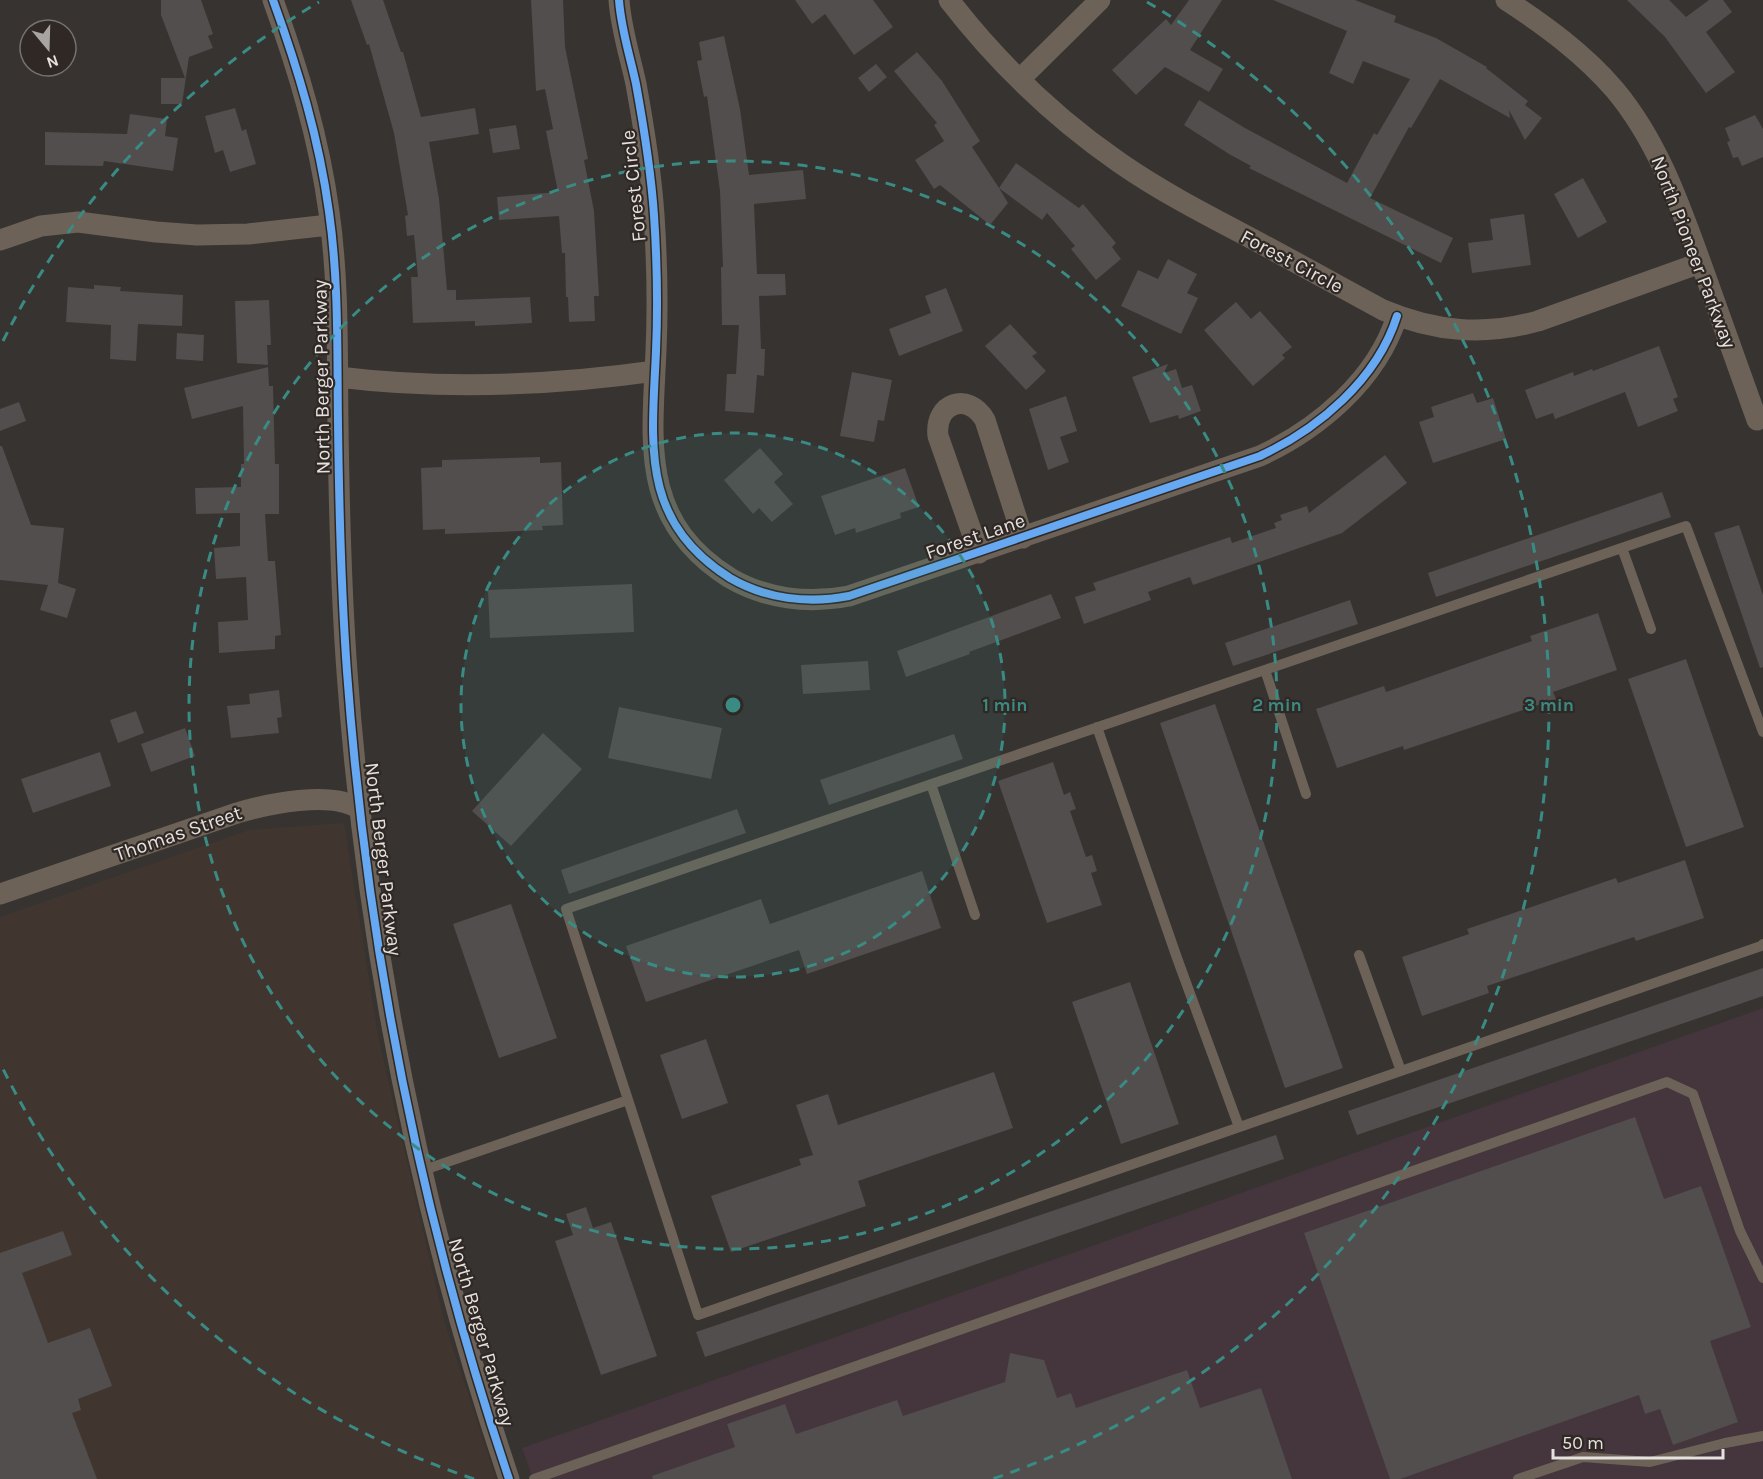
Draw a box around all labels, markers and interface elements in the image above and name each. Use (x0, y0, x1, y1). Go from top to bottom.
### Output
north arrow (18, 18, 78, 78)
text: N (44, 51, 61, 73)
street label: Forest Circle (616, 129, 651, 243)
street label: North Pioneer Parkway (1646, 153, 1741, 352)
street label: Forest Circle (1237, 225, 1347, 298)
street label: North Berger Parkway (308, 279, 335, 475)
street label: Forest Lane (922, 509, 1028, 564)
text: 1 min (982, 694, 1028, 716)
text: 2 min (1252, 694, 1302, 716)
text: 3 min (1524, 694, 1574, 716)
centre of rings (723, 695, 743, 715)
street label: North Berger Parkway (360, 761, 407, 957)
street label: Thomas Street (112, 801, 245, 866)
street label: North Berger Parkway (444, 1235, 519, 1429)
scale bar (1553, 1422, 1722, 1460)
text: 50 m (1562, 1432, 1604, 1454)

